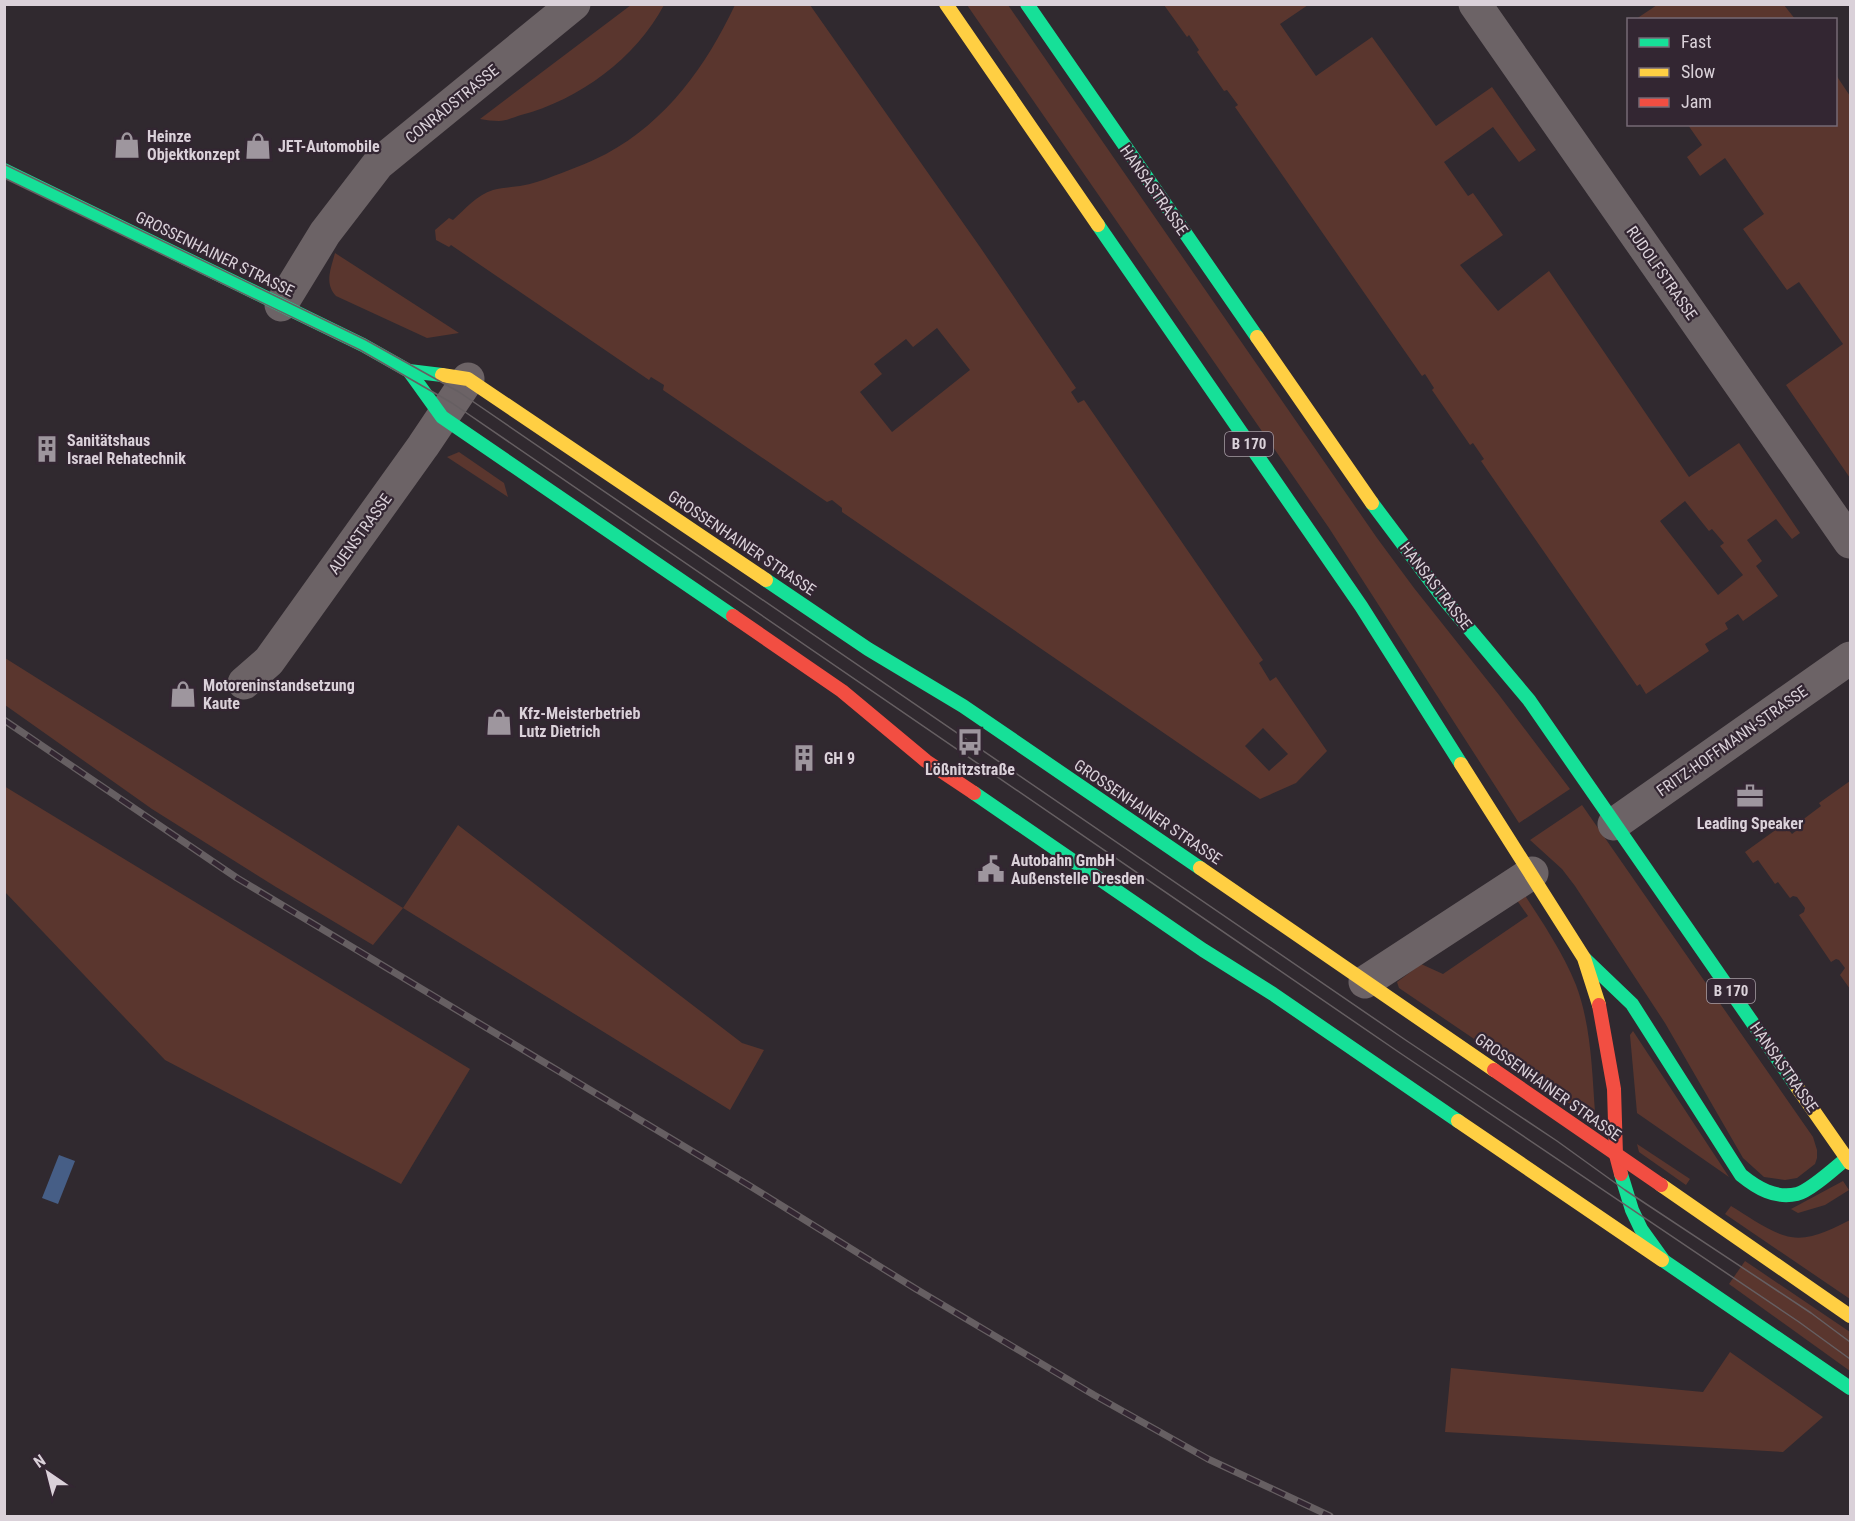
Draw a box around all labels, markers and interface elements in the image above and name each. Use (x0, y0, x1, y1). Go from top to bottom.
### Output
legend (1627, 18, 1837, 126)
text: Fast (1681, 31, 1712, 52)
street label: CONRADSTRASSE (402, 61, 502, 147)
text: Slow (1681, 61, 1716, 82)
text: Jam (1681, 91, 1712, 112)
place label: Heinze Objektkonzept (147, 127, 240, 164)
shop icon: Heinze Objektkonzept (112, 130, 142, 160)
shop icon: JET-Automobile (243, 131, 273, 161)
place label: JET-Automobile (278, 137, 380, 156)
street label: HANSASTRASSE (1116, 141, 1192, 239)
street label: GROSSENHAINER STRASSE (133, 207, 298, 301)
street label: RUDOLFSTRASSE (1623, 222, 1701, 324)
place label: Sanitätshaus Israel Rehatechnik (67, 431, 186, 468)
road number: B 170 (1225, 432, 1273, 456)
building icon: Sanitätshaus Israel Rehatechnik (32, 434, 62, 464)
street label: GROSSENHAINER STRASSE (664, 486, 820, 600)
street label: AUENSTRASSE (324, 490, 396, 578)
street label: HANSASTRASSE (1396, 539, 1476, 633)
place label: Motoreninstandsetzung Kaute (203, 676, 355, 713)
shop icon: Motoreninstandsetzung Kaute (168, 679, 198, 709)
street label: FRITZ-HOFFMANN-STRASSE (1653, 682, 1811, 800)
place label: Kfz-Meisterbetrieb Lutz Dietrich (519, 704, 641, 741)
shop icon: Kfz-Meisterbetrieb Lutz Dietrich (484, 707, 514, 737)
bus stop icon: Lößnitzstraße (955, 727, 985, 757)
building icon: GH 9 (789, 743, 819, 773)
place label: GH 9 (824, 749, 855, 768)
street label: GROSSENHAINER STRASSE (1070, 755, 1226, 869)
place label: Lößnitzstraße (925, 760, 1015, 779)
office icon: Leading Speaker (1735, 781, 1765, 811)
place label: Leading Speaker (1697, 814, 1803, 833)
place label: Autobahn GmbH Außenstelle Dresden (1011, 851, 1145, 888)
public building icon: Autobahn GmbH Außenstelle Dresden (976, 854, 1006, 884)
road number: B 170 (1707, 979, 1755, 1003)
street label: HANSASTRASSE (1746, 1018, 1822, 1116)
street label: GROSSENHAINER STRASSE (1471, 1029, 1625, 1145)
north arrow (18, 1443, 78, 1503)
text: N (30, 1451, 49, 1472)

